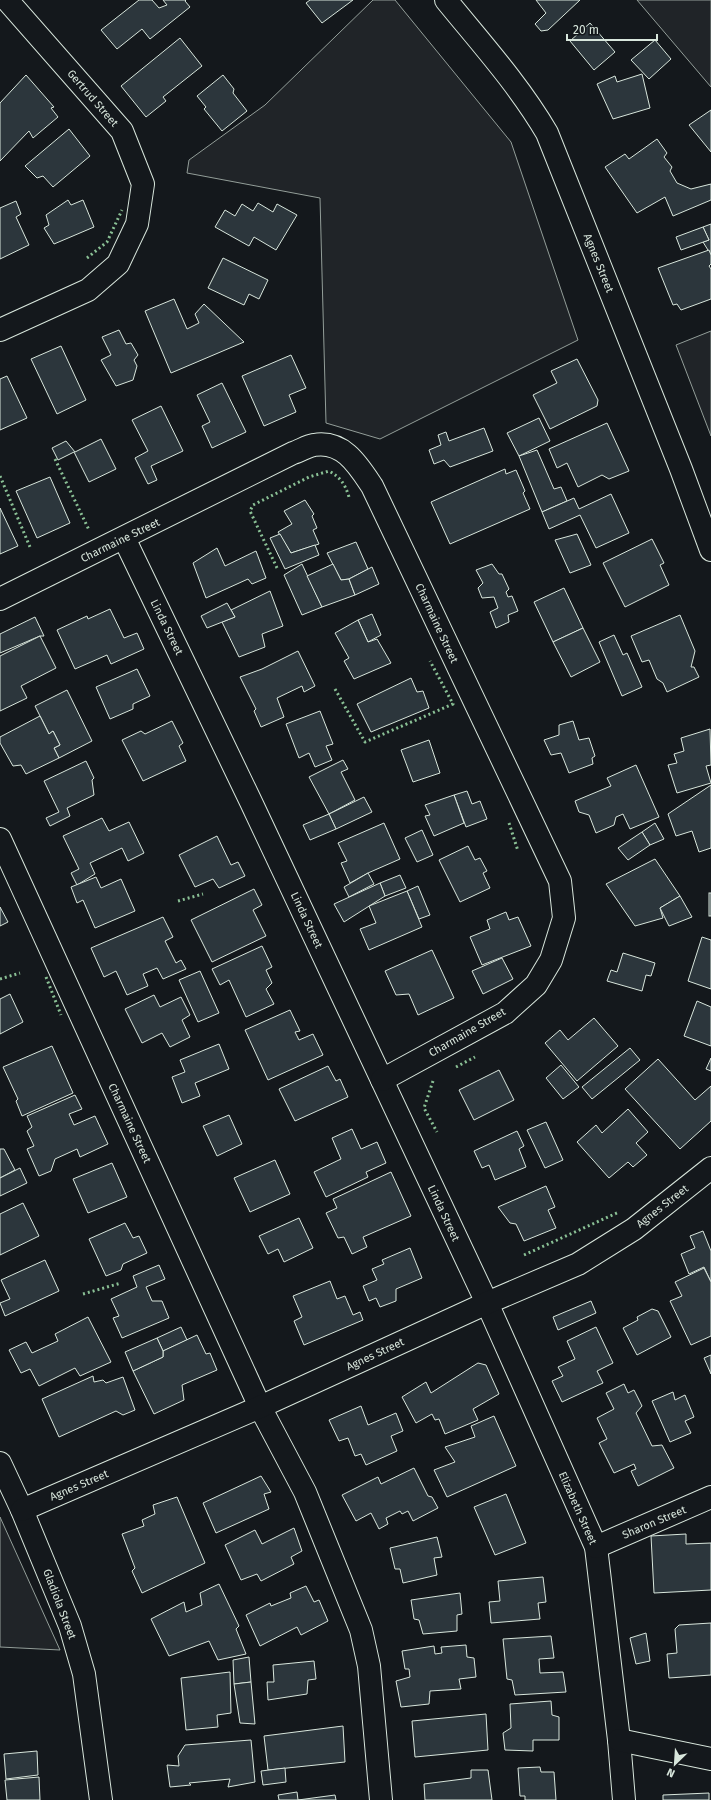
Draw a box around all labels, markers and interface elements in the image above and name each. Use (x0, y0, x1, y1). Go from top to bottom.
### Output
scale bar (567, 16, 657, 42)
text: 20 m (573, 23, 599, 37)
street label: Gertrud Street (64, 67, 121, 129)
street label: Agnes Street (581, 232, 616, 295)
street label: Charmaine Street (79, 516, 162, 565)
street label: Charmaine Street (412, 581, 461, 665)
street label: Linda Street (147, 597, 186, 657)
street label: Linda Street (288, 890, 325, 950)
street label: Charmaine Street (427, 1005, 508, 1060)
street label: Charmaine Street (105, 1081, 154, 1165)
street label: Agnes Street (634, 1182, 691, 1231)
street label: Linda Street (425, 1183, 462, 1243)
street label: Agnes Street (344, 1335, 406, 1374)
street label: Agnes Street (48, 1467, 110, 1504)
street label: Elizabeth Street (556, 1470, 599, 1547)
street label: Sharon Street (620, 1503, 688, 1542)
street label: Gladiola Street (40, 1567, 79, 1641)
north arrow (655, 1744, 695, 1784)
text: N (665, 1765, 677, 1780)

